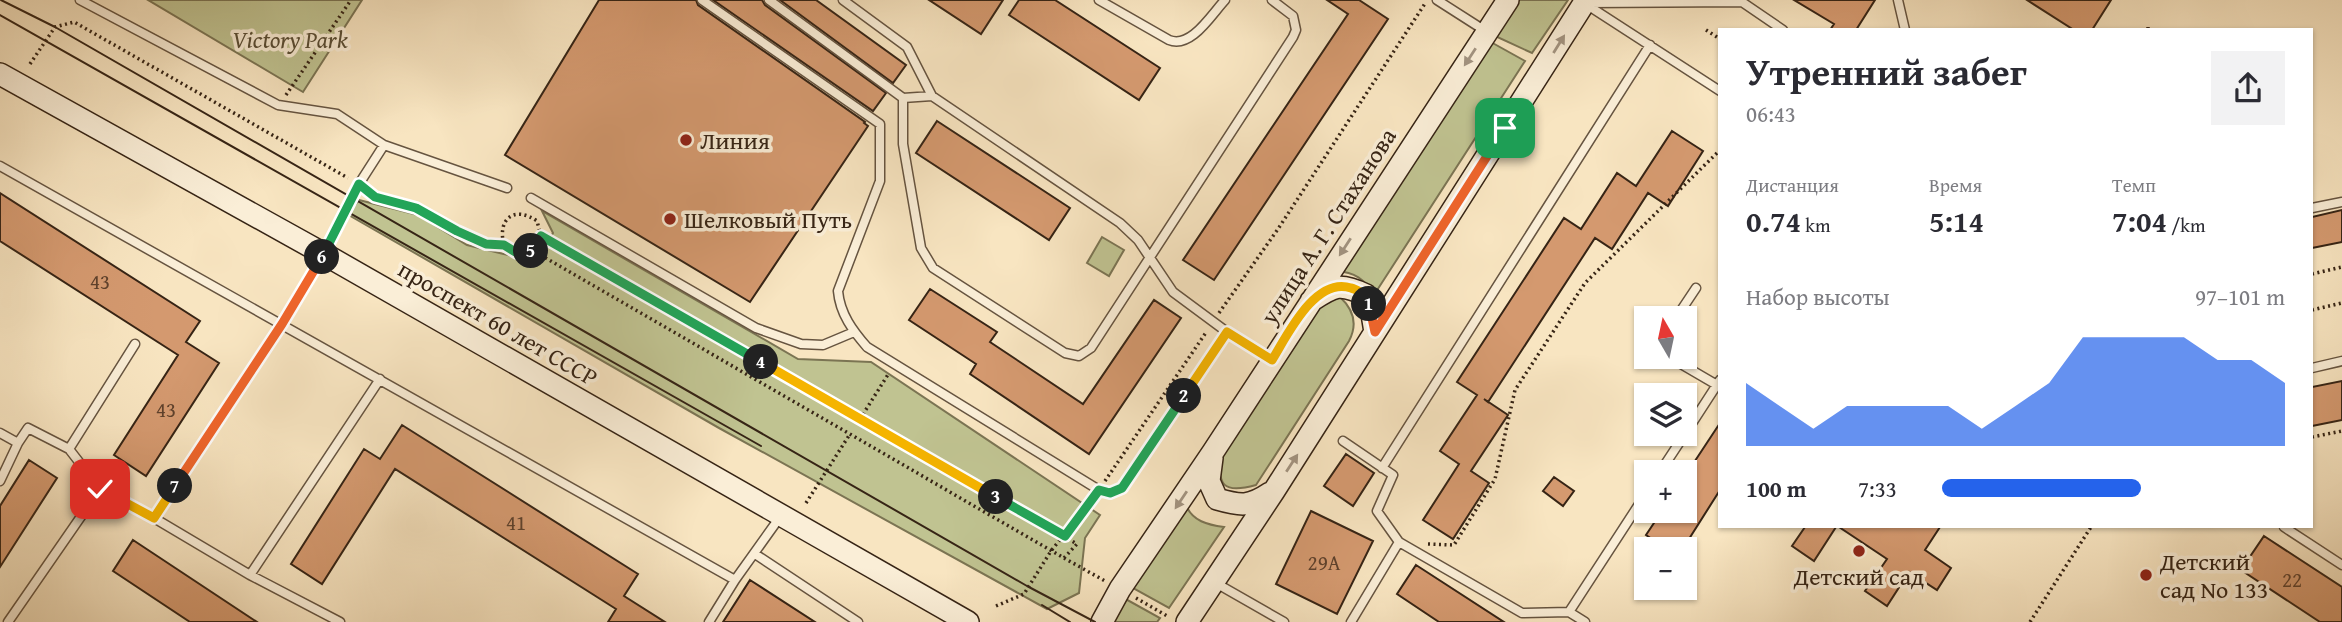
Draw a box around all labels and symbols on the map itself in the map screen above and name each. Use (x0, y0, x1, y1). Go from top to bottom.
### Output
park label: Victory Park (232, 22, 348, 57)
one-way arrow (1552, 34, 1565, 53)
one-way arrow (1463, 48, 1477, 66)
pin (1475, 98, 1535, 158)
street label: улица А. Г. Стаханова (1251, 121, 1405, 332)
place label: Линия (700, 123, 770, 158)
marker: Линия (678, 132, 694, 148)
place label: Шелковый Путь (684, 202, 852, 237)
marker: Шелковый Путь (662, 211, 678, 227)
pin: 5 (514, 233, 548, 268)
one-way arrow (1339, 238, 1352, 257)
pin: 6 (304, 240, 340, 274)
street label: проспект 60 лет СССР (392, 252, 604, 394)
house number: 43 (90, 266, 110, 297)
pin: 1 (1352, 286, 1386, 322)
north arrow (1634, 306, 1698, 369)
pin: 4 (744, 344, 778, 380)
pin: 2 (1166, 378, 1202, 414)
house number: 43 (156, 394, 176, 425)
one-way arrow (1285, 453, 1298, 472)
pin (70, 459, 130, 519)
pin: 7 (158, 468, 192, 504)
pin: 3 (978, 480, 1014, 514)
one-way arrow (1175, 490, 1188, 509)
house number: 41 (506, 507, 526, 538)
marker: Детский сад (1851, 543, 1867, 559)
place label: Детский сад No 133 (2159, 544, 2268, 607)
house number: 29А (1308, 547, 1341, 578)
place label: Детский сад (1793, 559, 1924, 594)
house number: 22 (2282, 564, 2302, 595)
marker: Детский сад No 133 (2138, 567, 2154, 583)

